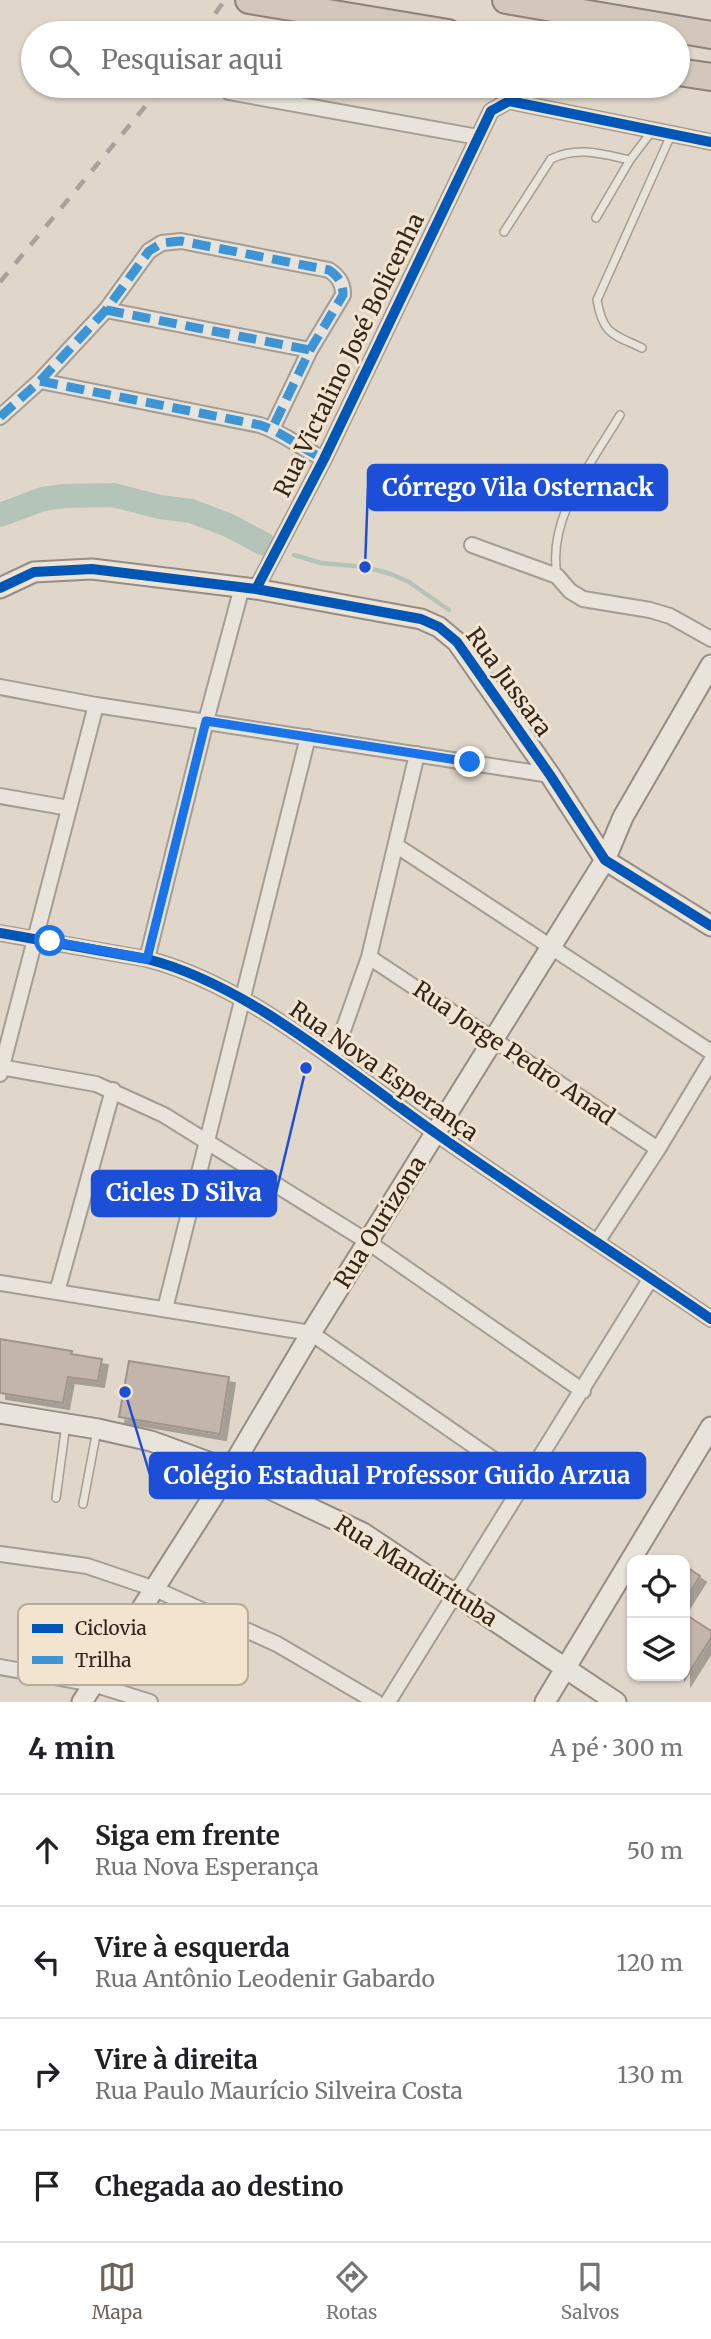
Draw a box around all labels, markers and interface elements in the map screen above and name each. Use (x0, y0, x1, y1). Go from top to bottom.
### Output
search box (21, 21, 690, 98)
icon: search (45, 41, 83, 79)
text: Pesquisar aqui (101, 43, 283, 76)
street label: Rua Victalino José Bolicenha (267, 208, 430, 501)
callout: Córrego Vila Osternack (368, 465, 667, 510)
text: Córrego Vila Osternack (382, 472, 654, 503)
street label: Rua Jussara (460, 622, 559, 742)
route end (454, 746, 485, 777)
route start (34, 925, 65, 956)
street label: Rua Jorge Pedro Anad (408, 974, 621, 1131)
street label: Rua Nova Esperança (284, 994, 484, 1147)
street label: Rua Ourizona (327, 1150, 432, 1293)
callout: Cicles D Silva (92, 1171, 276, 1216)
text: Cicles D Silva (106, 1177, 262, 1208)
callout: Colégio Estadual Professor Guido Arzua (150, 1453, 645, 1498)
text: Colégio Estadual Professor Guido Arzua (163, 1460, 631, 1491)
street label: Rua Mandirituba (329, 1509, 503, 1632)
map controls (627, 1555, 690, 1681)
button: locate (627, 1555, 690, 1618)
legend (18, 1604, 248, 1685)
text: Ciclovia (75, 1616, 147, 1640)
button: layers (627, 1618, 690, 1681)
text: Trilha (75, 1648, 131, 1672)
text: 4 min (28, 1729, 115, 1767)
text: A pé · 300 m (550, 1733, 683, 1762)
text: Siga em frente (95, 1819, 280, 1852)
icon: ahead (28, 1831, 66, 1869)
text: 50 m (627, 1836, 683, 1865)
text: Rua Nova Esperança (95, 1852, 319, 1881)
text: Vire à esquerda (95, 1931, 290, 1964)
icon: left (28, 1943, 66, 1981)
text: 120 m (617, 1948, 683, 1977)
text: Rua Antônio Leodenir Gabardo (95, 1964, 435, 1993)
text: Vire à direita (95, 2043, 258, 2076)
icon: right (28, 2055, 66, 2093)
text: 130 m (617, 2060, 683, 2089)
text: Rua Paulo Maurício Silveira Costa (95, 2076, 463, 2105)
icon: arrive (28, 2167, 66, 2205)
text: Chegada ao destino (95, 2170, 344, 2203)
tab: Mapa (92, 2258, 143, 2324)
tab: Rotas (326, 2258, 377, 2324)
tab: Salvos (561, 2258, 619, 2324)

